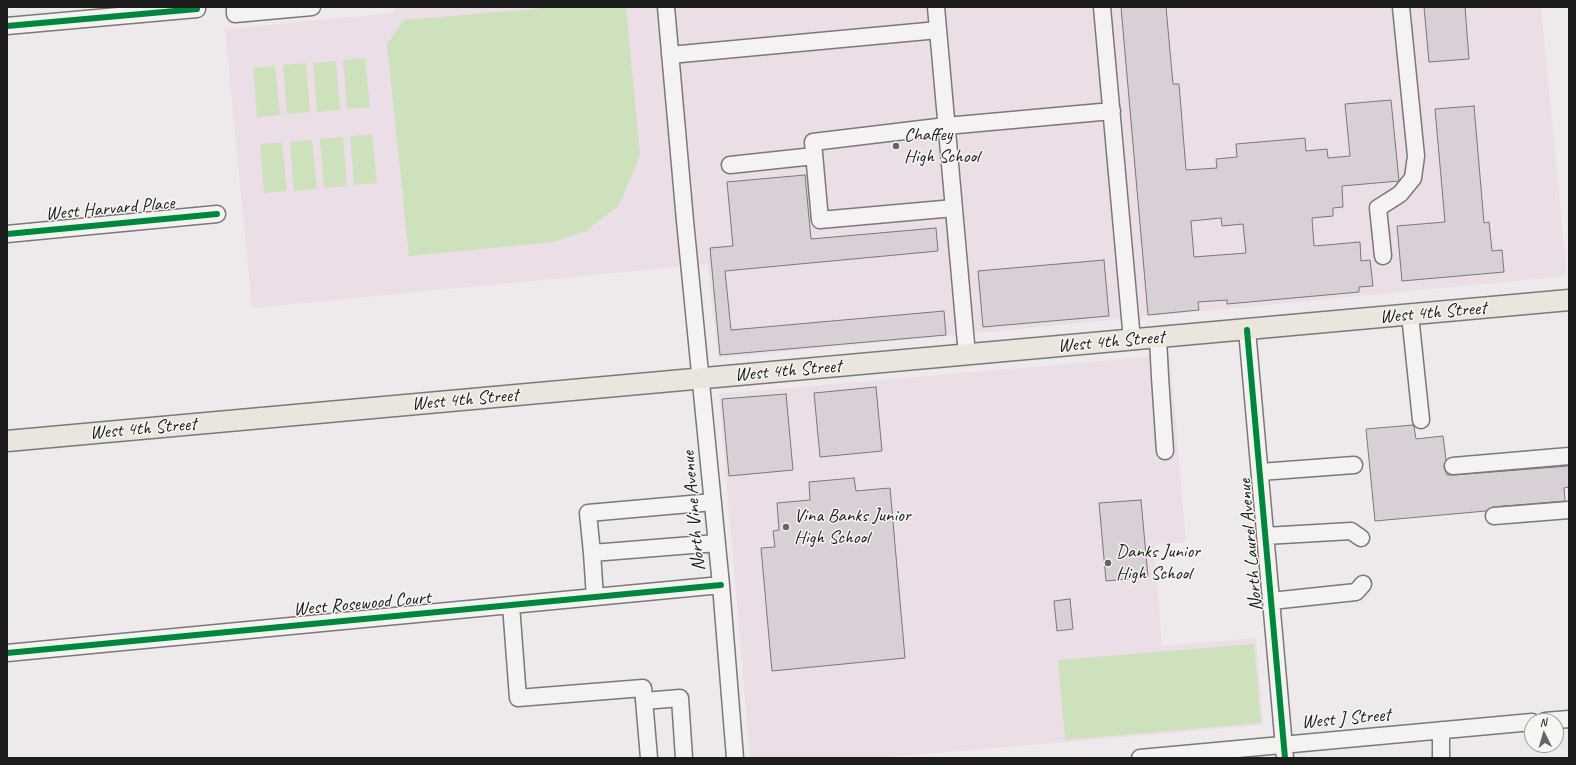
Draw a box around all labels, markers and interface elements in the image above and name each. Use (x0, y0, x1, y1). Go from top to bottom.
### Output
place label: Chaffey High School (904, 124, 979, 168)
marker: Chaffey High School (891, 141, 901, 151)
street label: West Harvard Place (45, 192, 175, 226)
street label: West 4th Street (1379, 297, 1487, 329)
street label: West 4th Street (1057, 326, 1165, 358)
street label: West 4th Street (734, 355, 842, 387)
street label: West 4th Street (411, 384, 519, 416)
street label: West 4th Street (89, 413, 197, 445)
street label: North Vine Avenue (677, 450, 711, 572)
street label: North Laurel Avenue (1234, 478, 1268, 612)
place label: Vina Banks Junior High School (794, 505, 910, 549)
marker: Vina Banks Junior High School (781, 522, 791, 532)
place label: Danks Junior High School (1116, 541, 1200, 585)
marker: Danks Junior High School (1103, 558, 1113, 568)
street label: West Rosewood Court (292, 587, 432, 621)
street label: West J Street (1301, 704, 1391, 734)
north arrow (1524, 713, 1564, 753)
text: N (1539, 715, 1547, 729)

